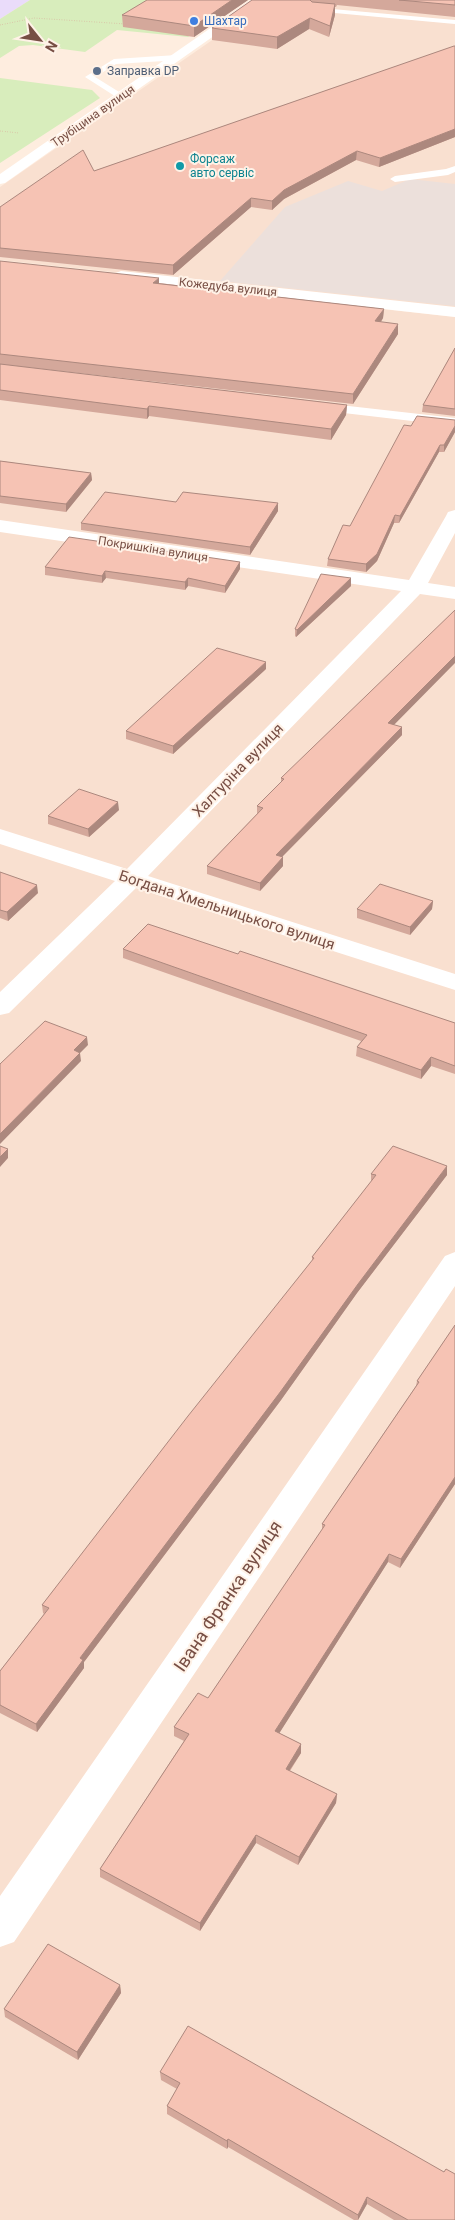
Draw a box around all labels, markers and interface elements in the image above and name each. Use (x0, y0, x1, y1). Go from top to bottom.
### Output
place label: Шахтар (204, 14, 247, 28)
north arrow (15, 15, 65, 65)
marker: Шахтар (188, 15, 200, 27)
text: N (42, 38, 61, 55)
place label: Заправка DP (107, 64, 180, 78)
marker: Заправка DP (91, 65, 103, 77)
street label: Трубіцина вулиця (49, 82, 137, 150)
place label: Форсаж авто сервіс (190, 152, 254, 180)
marker: Форсаж авто сервіс (174, 160, 186, 172)
street label: Кожедуба вулиця (178, 275, 278, 299)
street label: Покришкіна вулиця (97, 533, 209, 565)
street label: Халтуріна вулиця (189, 719, 287, 821)
street label: Богдана Хмельницького вулиця (117, 867, 337, 953)
street label: Івана Франка вулиця (169, 1516, 286, 1675)

